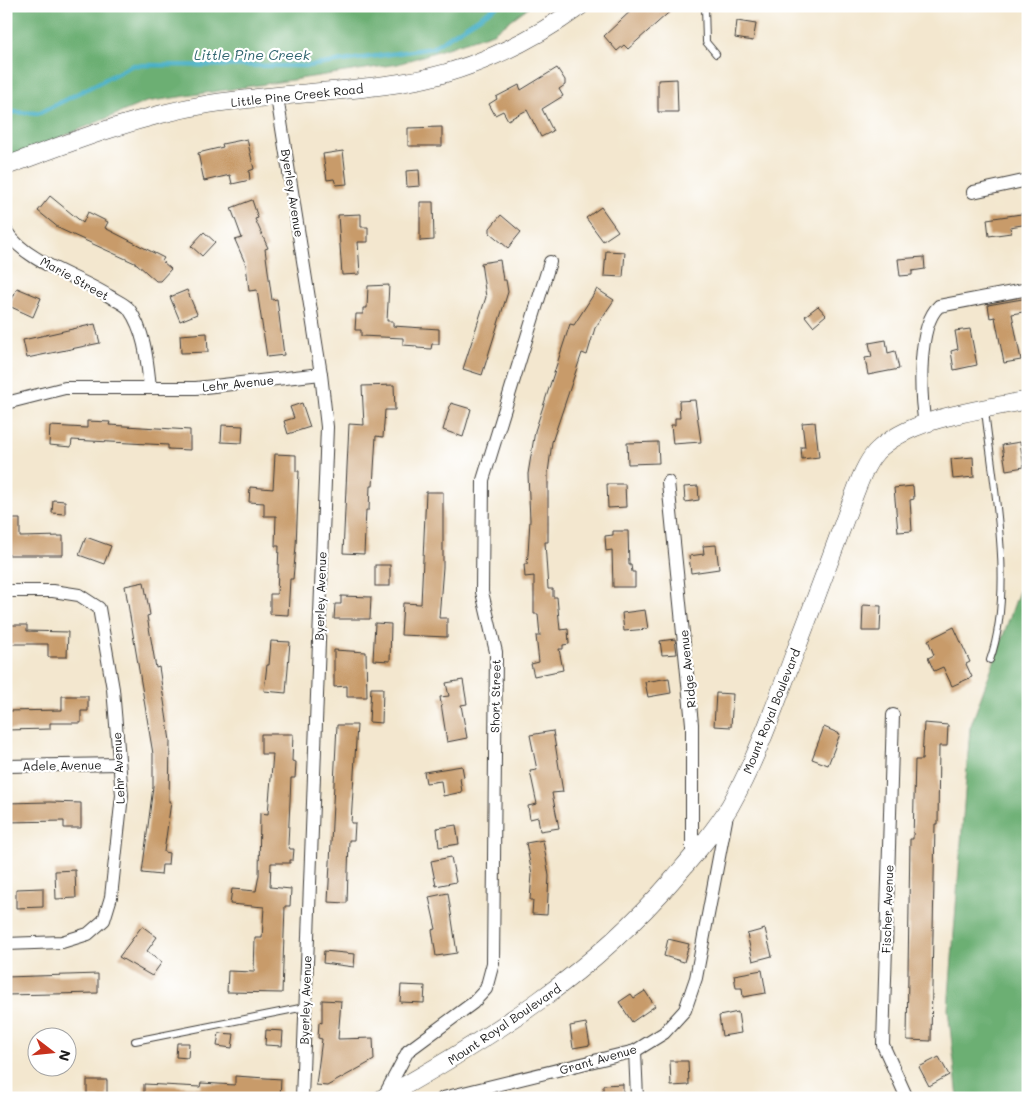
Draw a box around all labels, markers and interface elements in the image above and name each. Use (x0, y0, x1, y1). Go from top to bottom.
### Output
water label: Little Pine Creek (194, 45, 311, 64)
street label: Little Pine Creek Road (230, 80, 365, 110)
street label: Byerley Avenue (278, 148, 308, 238)
street label: Marie Street (38, 253, 112, 303)
street label: Lehr Avenue (201, 371, 275, 395)
street label: Byerley Avenue (310, 551, 330, 641)
street label: Ridge Avenue (675, 629, 699, 709)
street label: Mount Royal Boulevard (739, 646, 804, 776)
street label: Short Street (486, 659, 504, 733)
street label: Lehr Avenue (108, 732, 128, 804)
street label: Adele Avenue (22, 756, 102, 774)
street label: Fischer Avenue (877, 864, 897, 954)
street label: Byerley Avenue (295, 955, 315, 1045)
street label: Mount Royal Boulevard (444, 980, 564, 1068)
north arrow (28, 1026, 78, 1076)
street label: Grant Avenue (557, 1040, 639, 1078)
text: N (54, 1048, 76, 1063)

